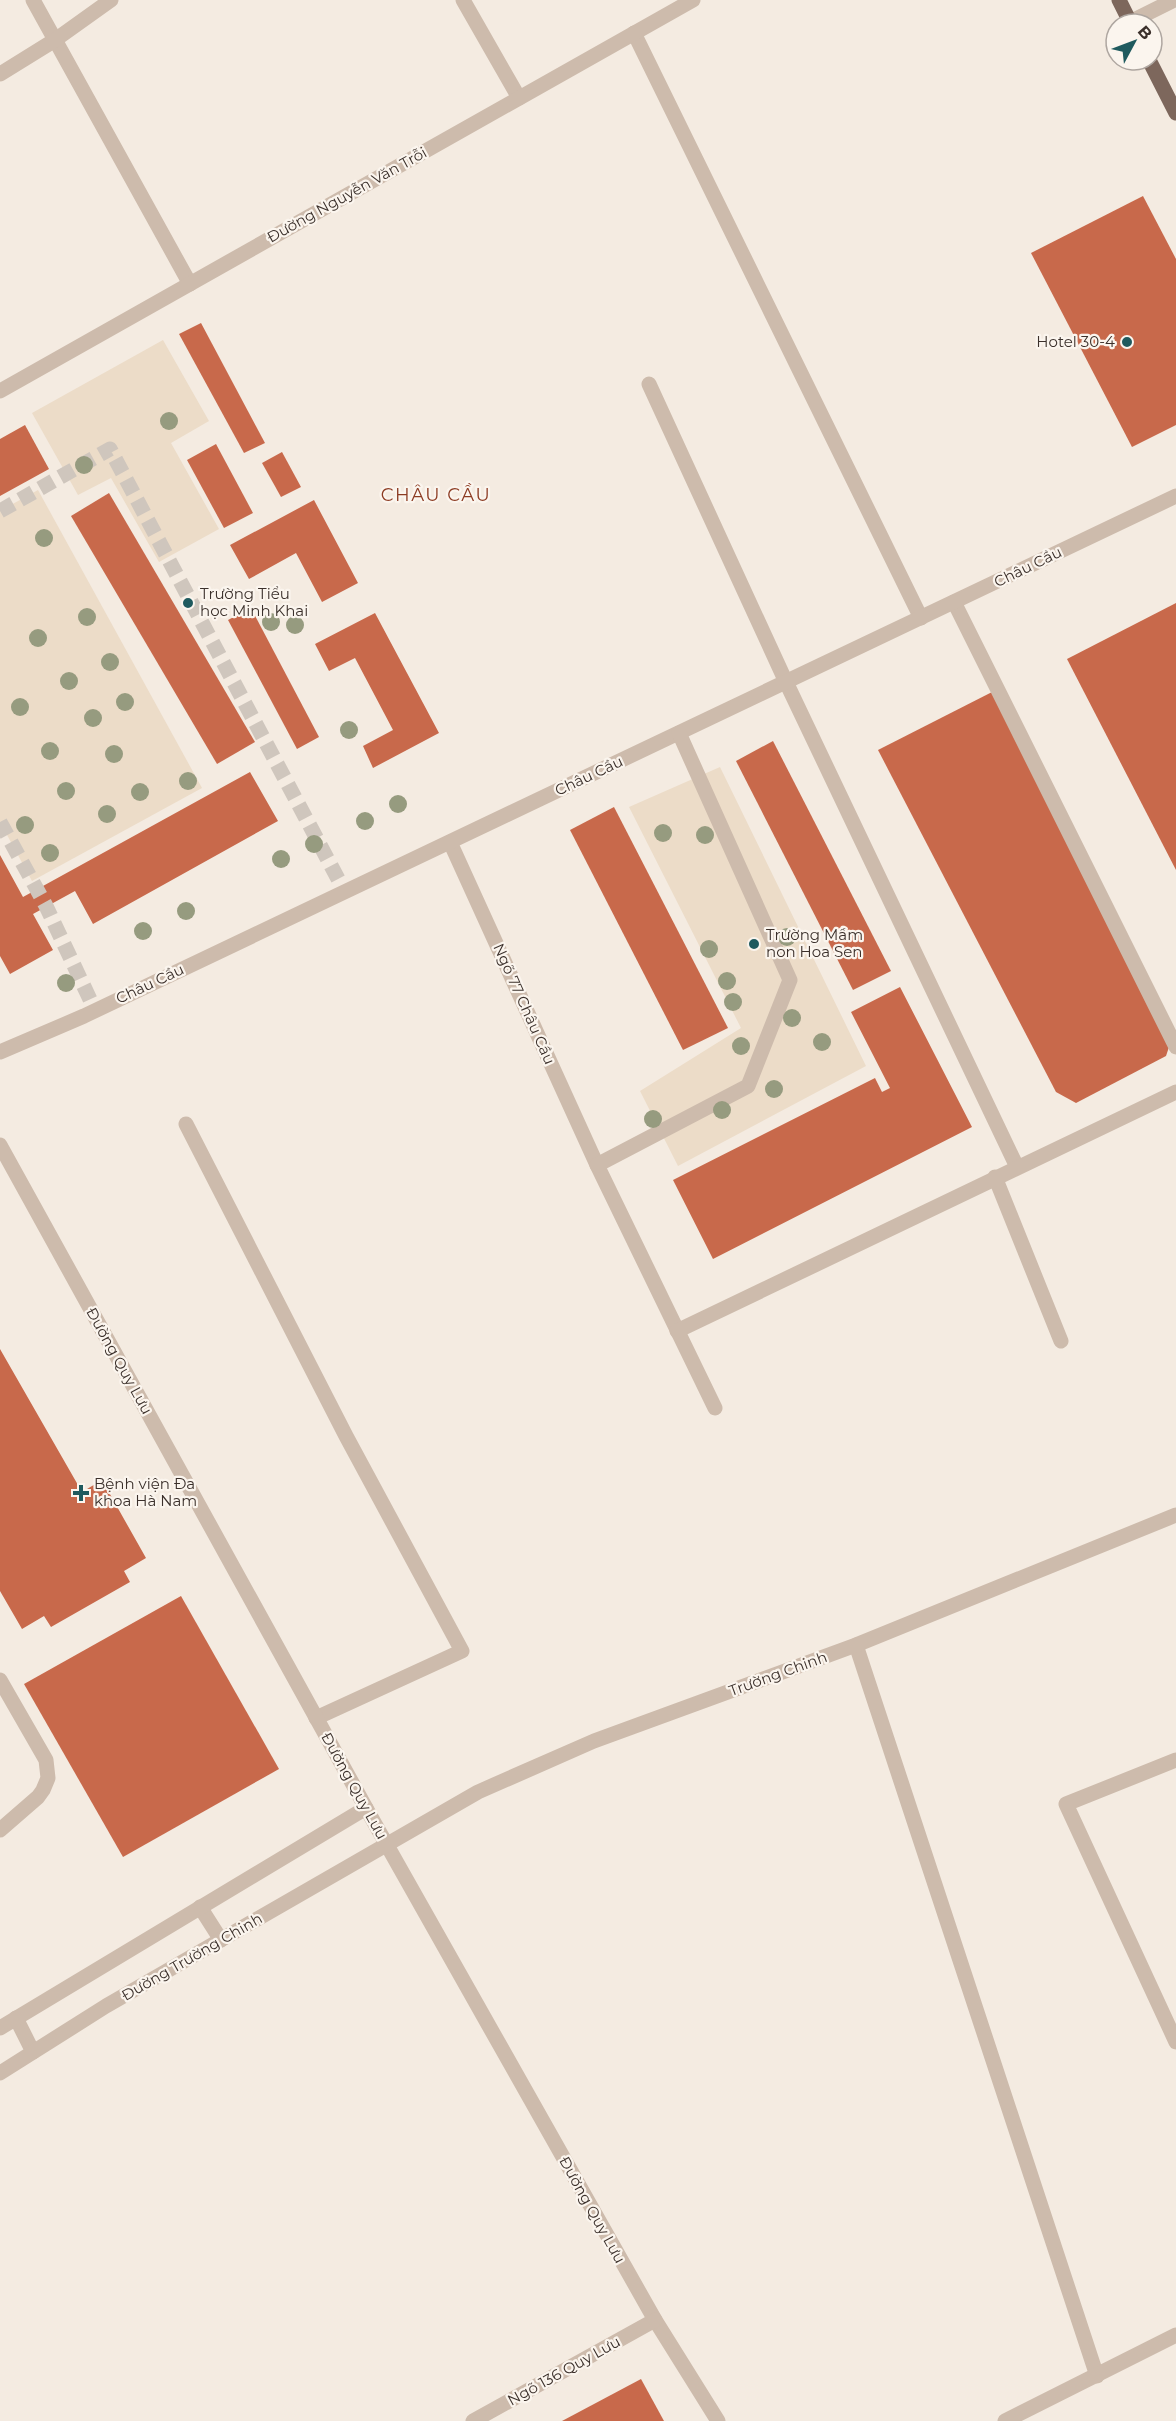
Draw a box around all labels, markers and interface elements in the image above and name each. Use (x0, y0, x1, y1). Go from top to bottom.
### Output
north arrow (1104, 12, 1164, 72)
text: B (1134, 22, 1156, 43)
street label: Đường Nguyễn Văn Trỗi (264, 143, 430, 246)
place label: Hotel 30-4 (1036, 332, 1115, 351)
marker: Hotel 30-4 (1120, 335, 1134, 349)
district label: CHÂU CẦU (381, 483, 491, 506)
street label: Châu Cầu (991, 542, 1065, 591)
place label: Trường Tiểu học Minh Khai (200, 584, 308, 620)
marker: Trường Tiểu học Minh Khai (181, 596, 195, 610)
street label: Châu Cầu (552, 751, 626, 800)
place label: Trường Mầm non Hoa Sen (766, 925, 863, 961)
marker: Trường Mầm non Hoa Sen (747, 937, 761, 951)
street label: Ngõ 77 Châu Cầu (489, 940, 560, 1067)
street label: Châu Cầu (113, 959, 187, 1008)
street label: Đường Quy Lưu (82, 1304, 157, 1418)
place label: Bệnh viện Đa khoa Hà Nam (94, 1474, 197, 1510)
marker: Bệnh viện Đa khoa Hà Nam (72, 1484, 90, 1502)
street label: Trường Chinh (726, 1647, 830, 1700)
street label: Đường Quy Lưu (317, 1729, 392, 1843)
street label: Đường Trường Chinh (118, 1909, 265, 2005)
street label: Đường Quy Lưu (555, 2153, 630, 2267)
street label: Ngõ 136 Quy Lưu (504, 2332, 624, 2409)

